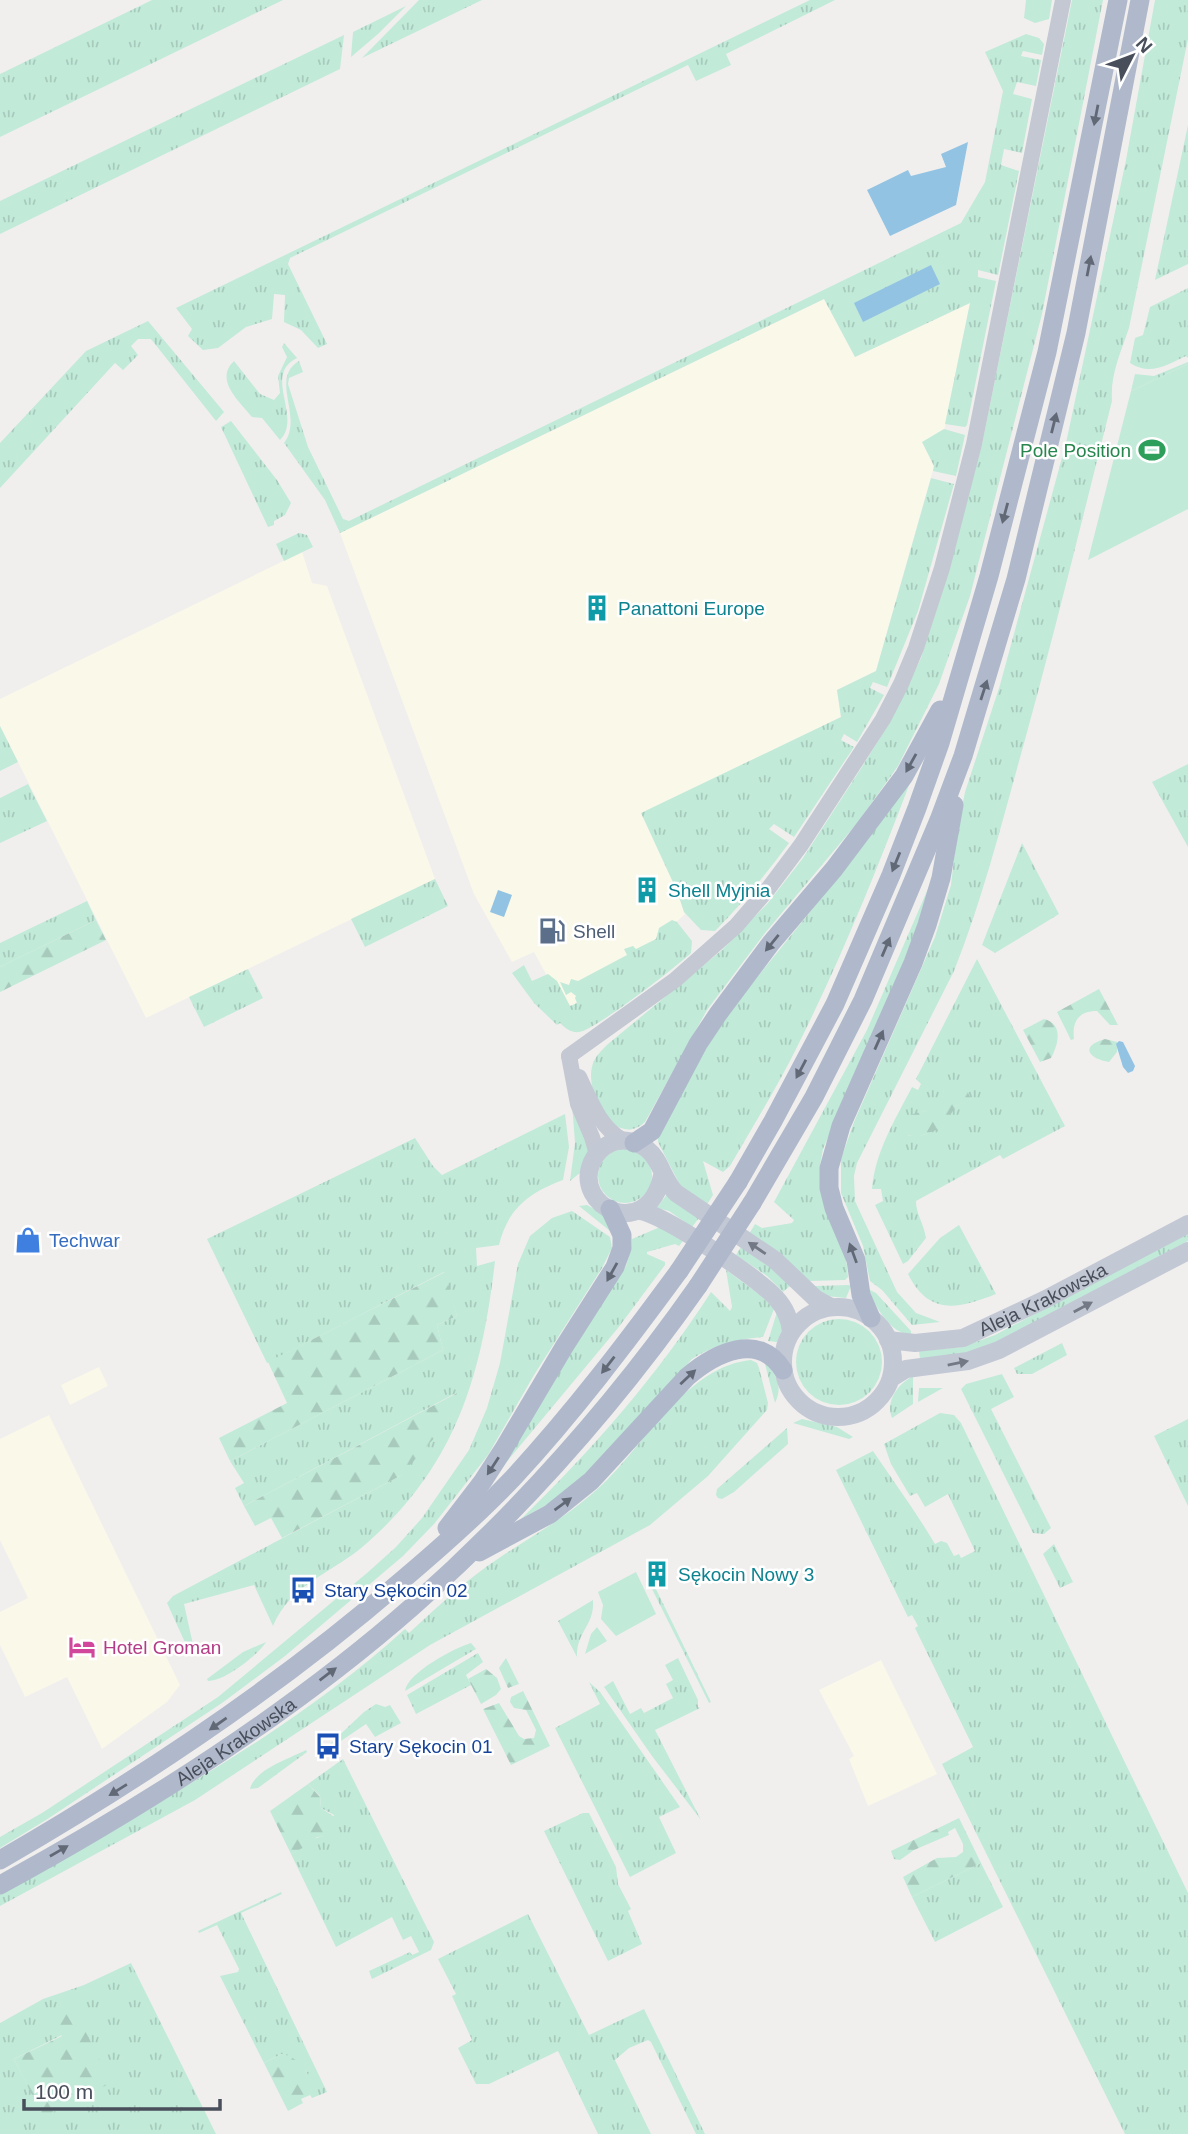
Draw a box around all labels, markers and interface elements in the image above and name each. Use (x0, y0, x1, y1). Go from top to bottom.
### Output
north arrow (1097, 21, 1167, 91)
text: N (1132, 33, 1157, 57)
one-way arrow (1090, 104, 1101, 126)
one-way arrow (1083, 255, 1094, 277)
one-way arrow (1049, 412, 1060, 434)
sports icon: Pole Position (1137, 435, 1167, 465)
place label: Pole Position (1020, 440, 1131, 461)
one-way arrow (999, 502, 1010, 524)
building icon: Panattoni Europe (582, 593, 612, 623)
place label: Panattoni Europe (618, 598, 765, 619)
one-way arrow (979, 680, 989, 701)
one-way arrow (905, 753, 917, 773)
one-way arrow (890, 852, 901, 873)
building icon: Shell Myjnia (632, 875, 662, 905)
place label: Shell Myjnia (668, 880, 771, 901)
fuel station icon: Shell (537, 916, 567, 946)
place label: Shell (573, 921, 615, 942)
one-way arrow (765, 934, 780, 951)
one-way arrow (880, 937, 892, 957)
one-way arrow (874, 1029, 885, 1050)
one-way arrow (796, 1059, 807, 1079)
shop icon: Techwar (13, 1225, 43, 1255)
place label: Techwar (49, 1230, 120, 1251)
one-way arrow (748, 1241, 766, 1255)
one-way arrow (847, 1243, 858, 1264)
street label: Aleja Krakowska (975, 1258, 1111, 1340)
one-way arrow (606, 1263, 618, 1282)
one-way arrow (1073, 1301, 1092, 1313)
one-way arrow (601, 1355, 616, 1373)
one-way arrow (947, 1357, 969, 1368)
one-way arrow (679, 1369, 696, 1386)
one-way arrow (486, 1456, 499, 1476)
one-way arrow (554, 1497, 572, 1511)
building icon: Sękocin Nowy 3 (642, 1559, 672, 1589)
place label: Sękocin Nowy 3 (678, 1564, 814, 1585)
bus stop icon: Stary Sękocin 02 (288, 1575, 318, 1605)
place label: Stary Sękocin 02 (324, 1580, 468, 1601)
hotel icon: Hotel Groman (67, 1632, 97, 1662)
place label: Hotel Groman (103, 1637, 221, 1658)
one-way arrow (319, 1668, 337, 1682)
street label: Aleja Krakowska (172, 1693, 300, 1790)
one-way arrow (209, 1717, 227, 1731)
bus stop icon: Stary Sękocin 01 (313, 1731, 343, 1761)
place label: Stary Sękocin 01 (349, 1736, 493, 1757)
one-way arrow (108, 1783, 127, 1796)
one-way arrow (50, 1845, 69, 1857)
scale bar (24, 2068, 220, 2112)
text: 100 m (35, 2080, 93, 2103)

